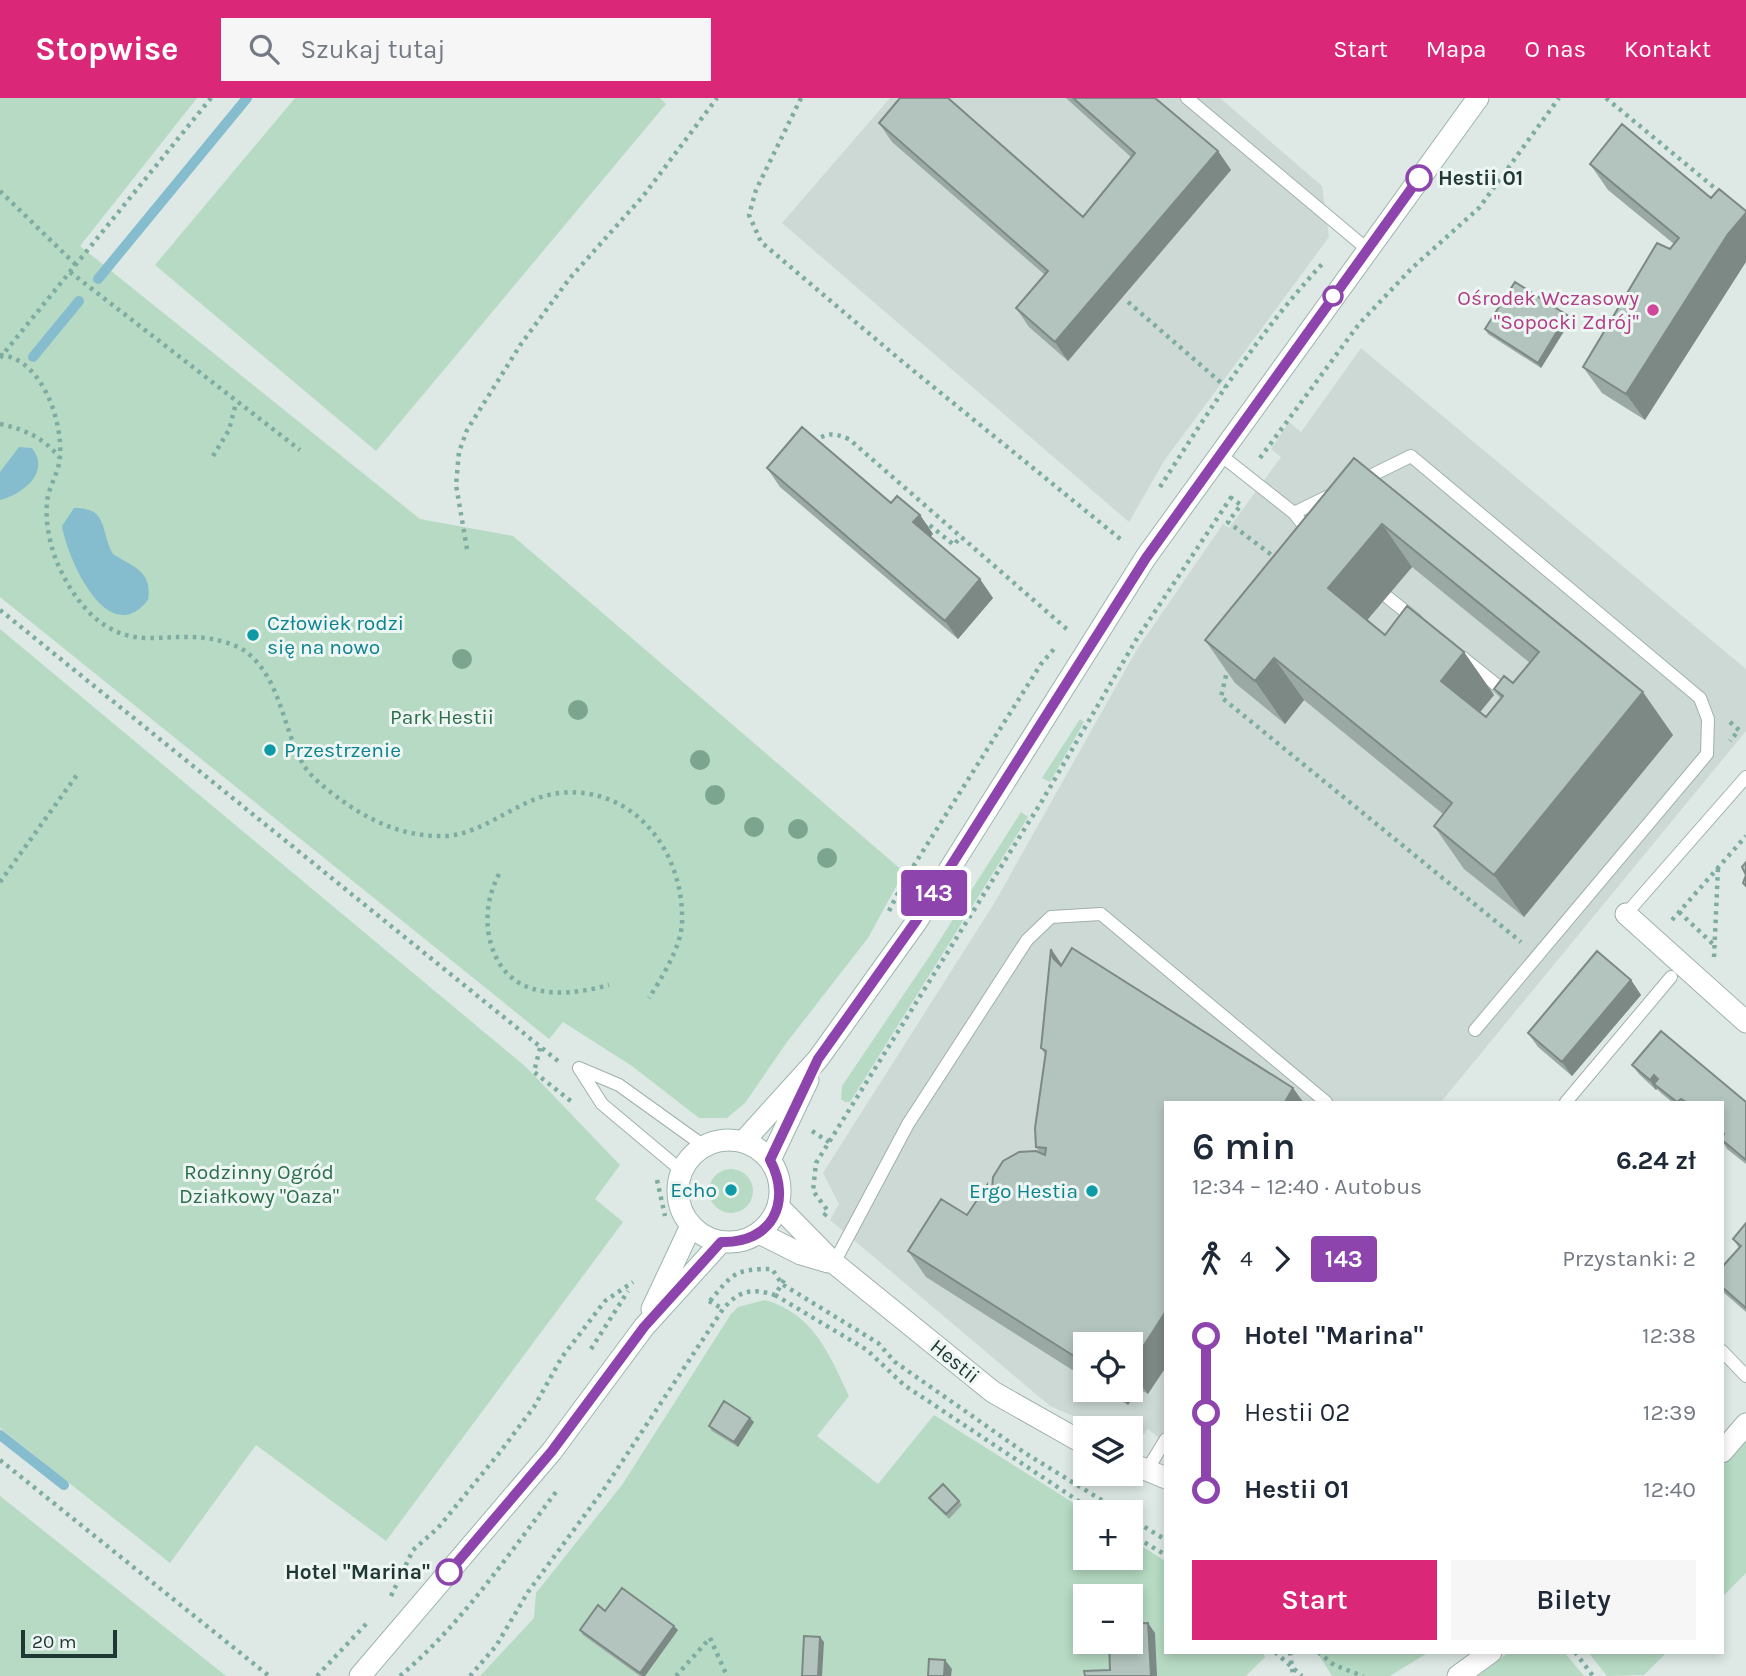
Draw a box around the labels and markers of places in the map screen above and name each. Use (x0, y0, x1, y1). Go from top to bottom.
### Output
marker: Hestii 01 (1406, 165, 1432, 191)
place label: Hestii 01 (1438, 166, 1523, 190)
unlabelled marker (1323, 286, 1343, 306)
place label: Ośrodek Wczasowy "Sopocki Zdrój" (1457, 286, 1639, 334)
marker: Ośrodek Wczasowy "Sopocki Zdrój" (1645, 302, 1661, 318)
place label: Człowiek rodzi się na nowo (267, 611, 404, 659)
marker: Człowiek rodzi się na nowo (245, 627, 261, 643)
place label: Przestrzenie (284, 738, 401, 762)
marker: Przestrzenie (262, 742, 278, 758)
place label: Echo (670, 1178, 717, 1202)
place label: Ergo Hestia (969, 1179, 1078, 1203)
marker: Echo (723, 1182, 739, 1198)
marker: Ergo Hestia (1084, 1183, 1100, 1199)
marker: Hotel "Marina" (436, 1559, 462, 1585)
place label: Hotel "Marina" (285, 1560, 430, 1584)

